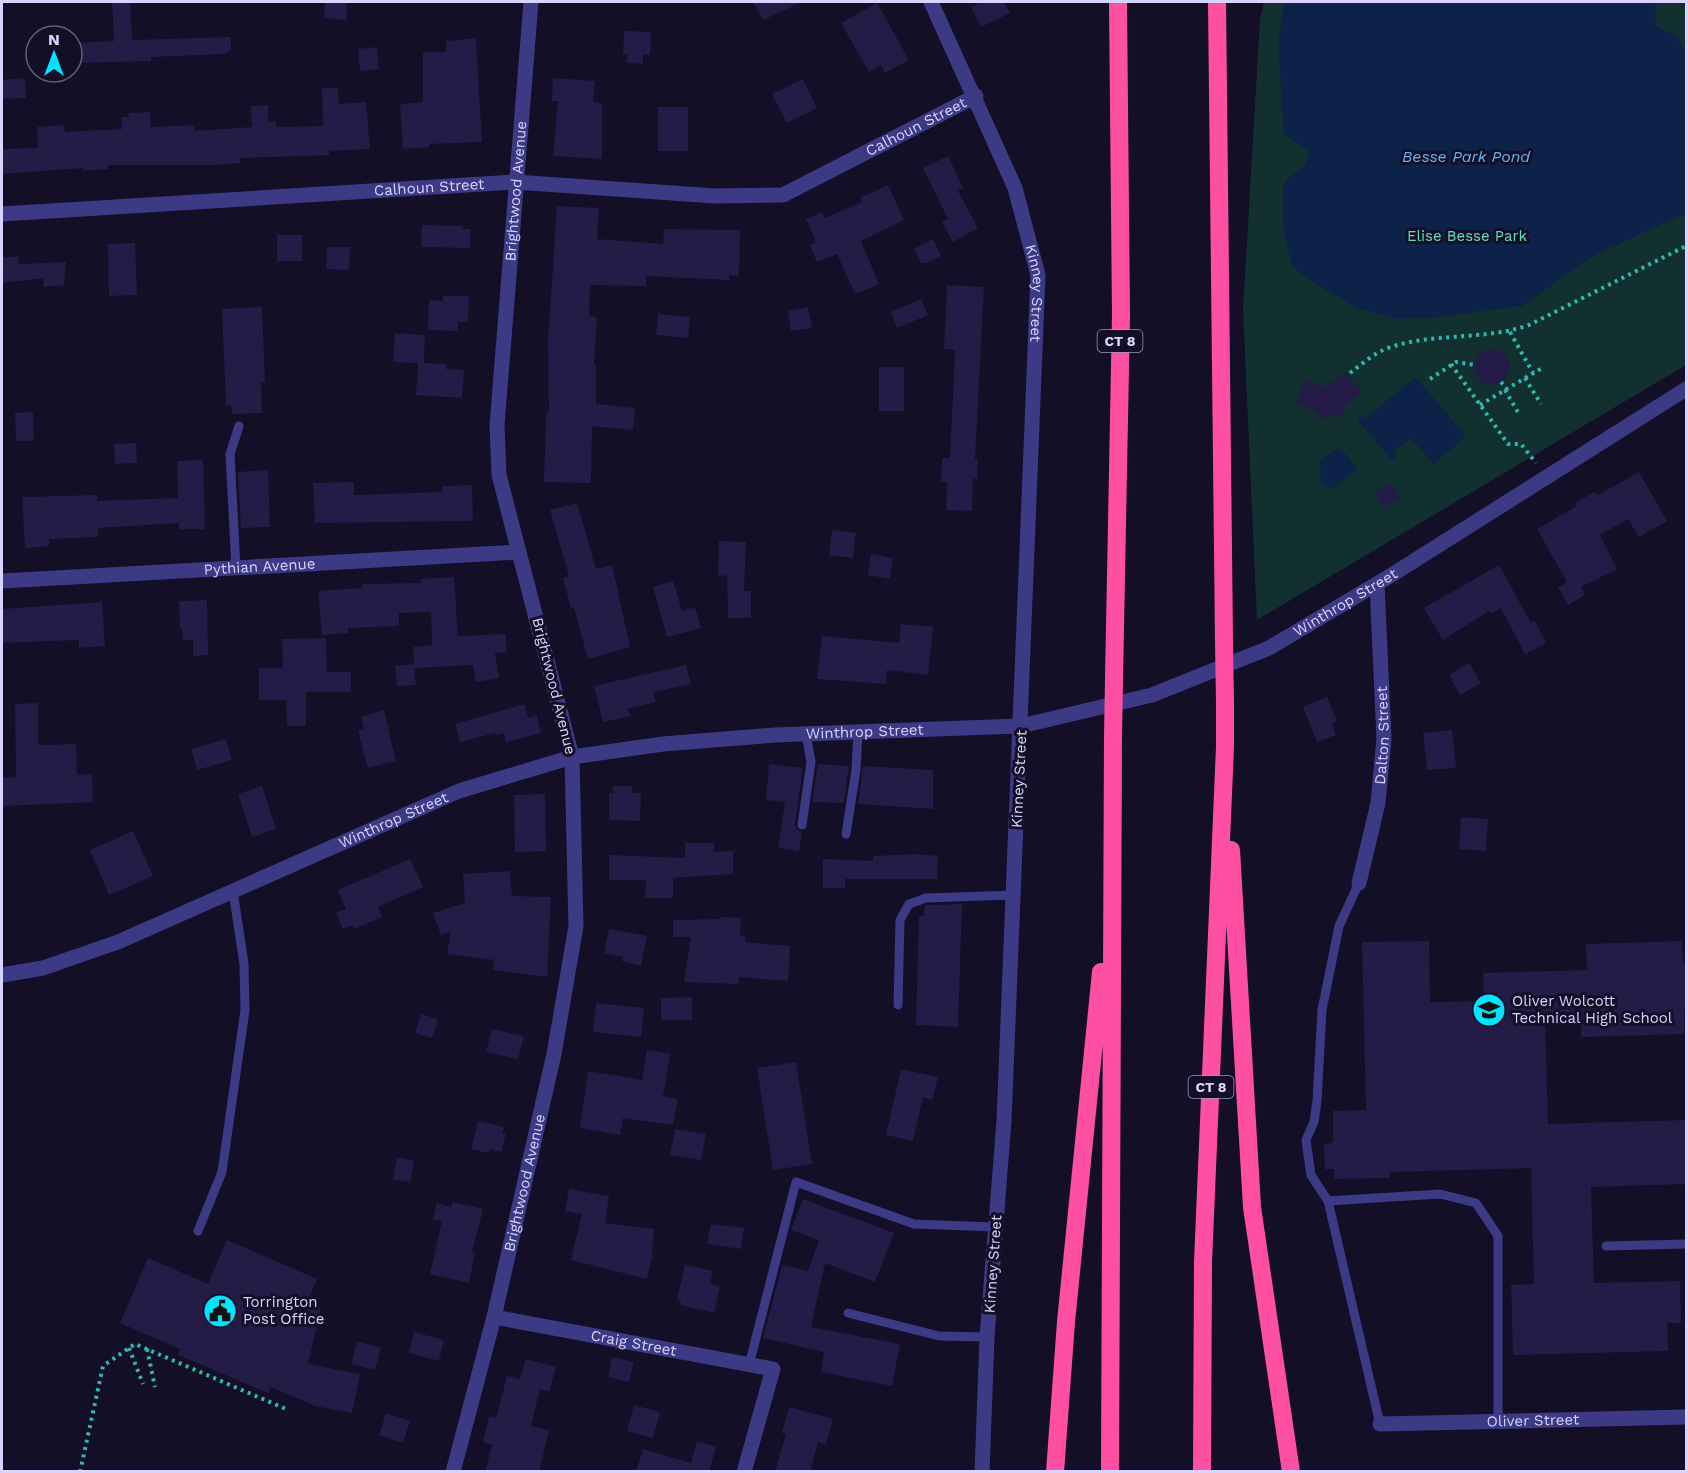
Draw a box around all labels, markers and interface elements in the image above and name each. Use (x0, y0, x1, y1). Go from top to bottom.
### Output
north arrow (24, 24, 84, 84)
text: N (48, 30, 60, 49)
street label: Calhoun Street (863, 93, 970, 160)
street label: Brightwood Avenue (501, 120, 530, 262)
water label: Besse Park Pond (1402, 147, 1531, 166)
street label: Calhoun Street (373, 175, 486, 200)
park label: Elise Besse Park (1407, 227, 1528, 245)
street label: Kinney Street (1021, 242, 1047, 343)
road number: CT 8 (1098, 330, 1142, 352)
street label: Pythian Avenue (203, 554, 316, 579)
street label: Winthrop Street (1290, 564, 1401, 640)
street label: Brightwood Avenue (528, 616, 580, 756)
street label: Dalton Street (1371, 685, 1393, 785)
street label: Winthrop Street (806, 721, 925, 743)
street label: Kinney Street (1007, 729, 1031, 829)
street label: Winthrop Street (336, 788, 451, 852)
school or university icon: Oliver Wolcott Technical High School (1471, 992, 1507, 1028)
place label: Oliver Wolcott Technical High School (1512, 992, 1673, 1027)
road number: CT 8 (1188, 1076, 1234, 1098)
street label: Brightwood Avenue (500, 1112, 549, 1253)
street label: Kinney Street (981, 1214, 1005, 1314)
public building icon: Torrington Post Office (202, 1293, 238, 1329)
place label: Torrington Post Office (243, 1293, 324, 1328)
street label: Craig Street (589, 1326, 679, 1360)
street label: Oliver Street (1487, 1410, 1580, 1431)

